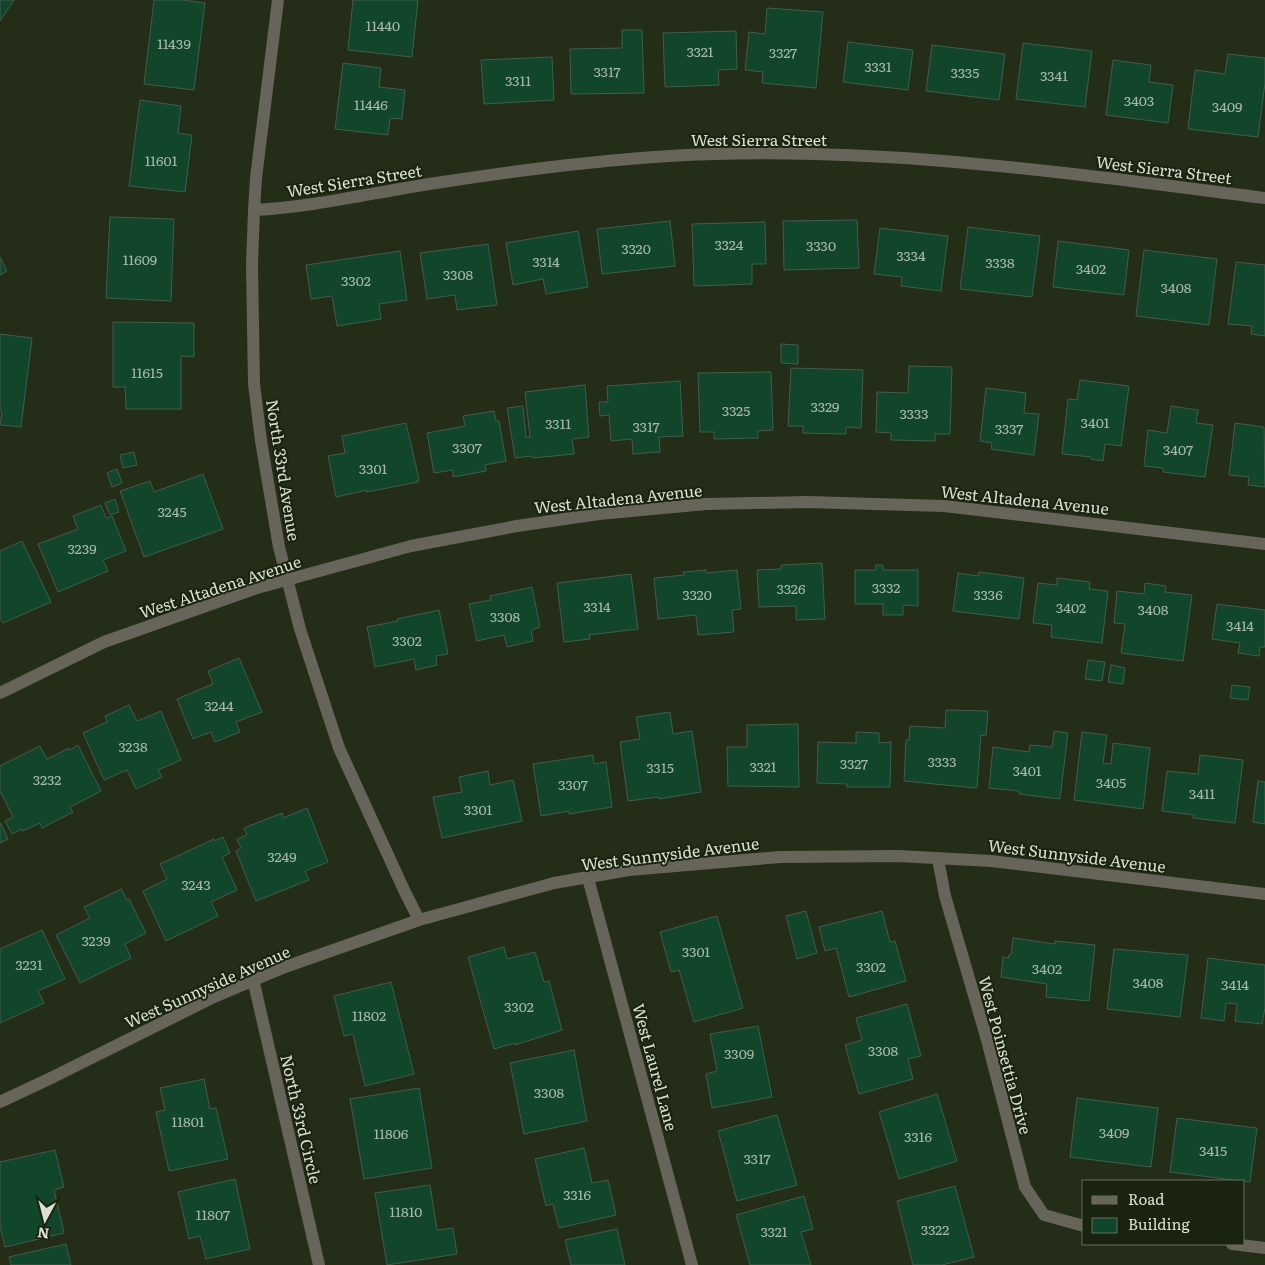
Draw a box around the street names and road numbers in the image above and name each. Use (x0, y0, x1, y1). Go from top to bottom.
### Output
street label: West Sierra Street (691, 127, 828, 151)
street label: West Sierra Street (1095, 149, 1234, 189)
street label: West Sierra Street (285, 157, 424, 203)
street label: North 33rd Avenue (261, 397, 307, 543)
street label: West Altadena Avenue (533, 477, 703, 519)
street label: West Altadena Avenue (940, 478, 1110, 520)
street label: West Altadena Avenue (136, 548, 304, 624)
street label: West Sunnyside Avenue (580, 830, 760, 876)
street label: West Sunnyside Avenue (987, 832, 1167, 878)
street label: West Sunnyside Avenue (120, 939, 294, 1033)
street label: West Poinsettia Drive (973, 973, 1039, 1137)
street label: West Laurel Lane (627, 1001, 685, 1133)
street label: North 33rd Circle (275, 1052, 329, 1186)

